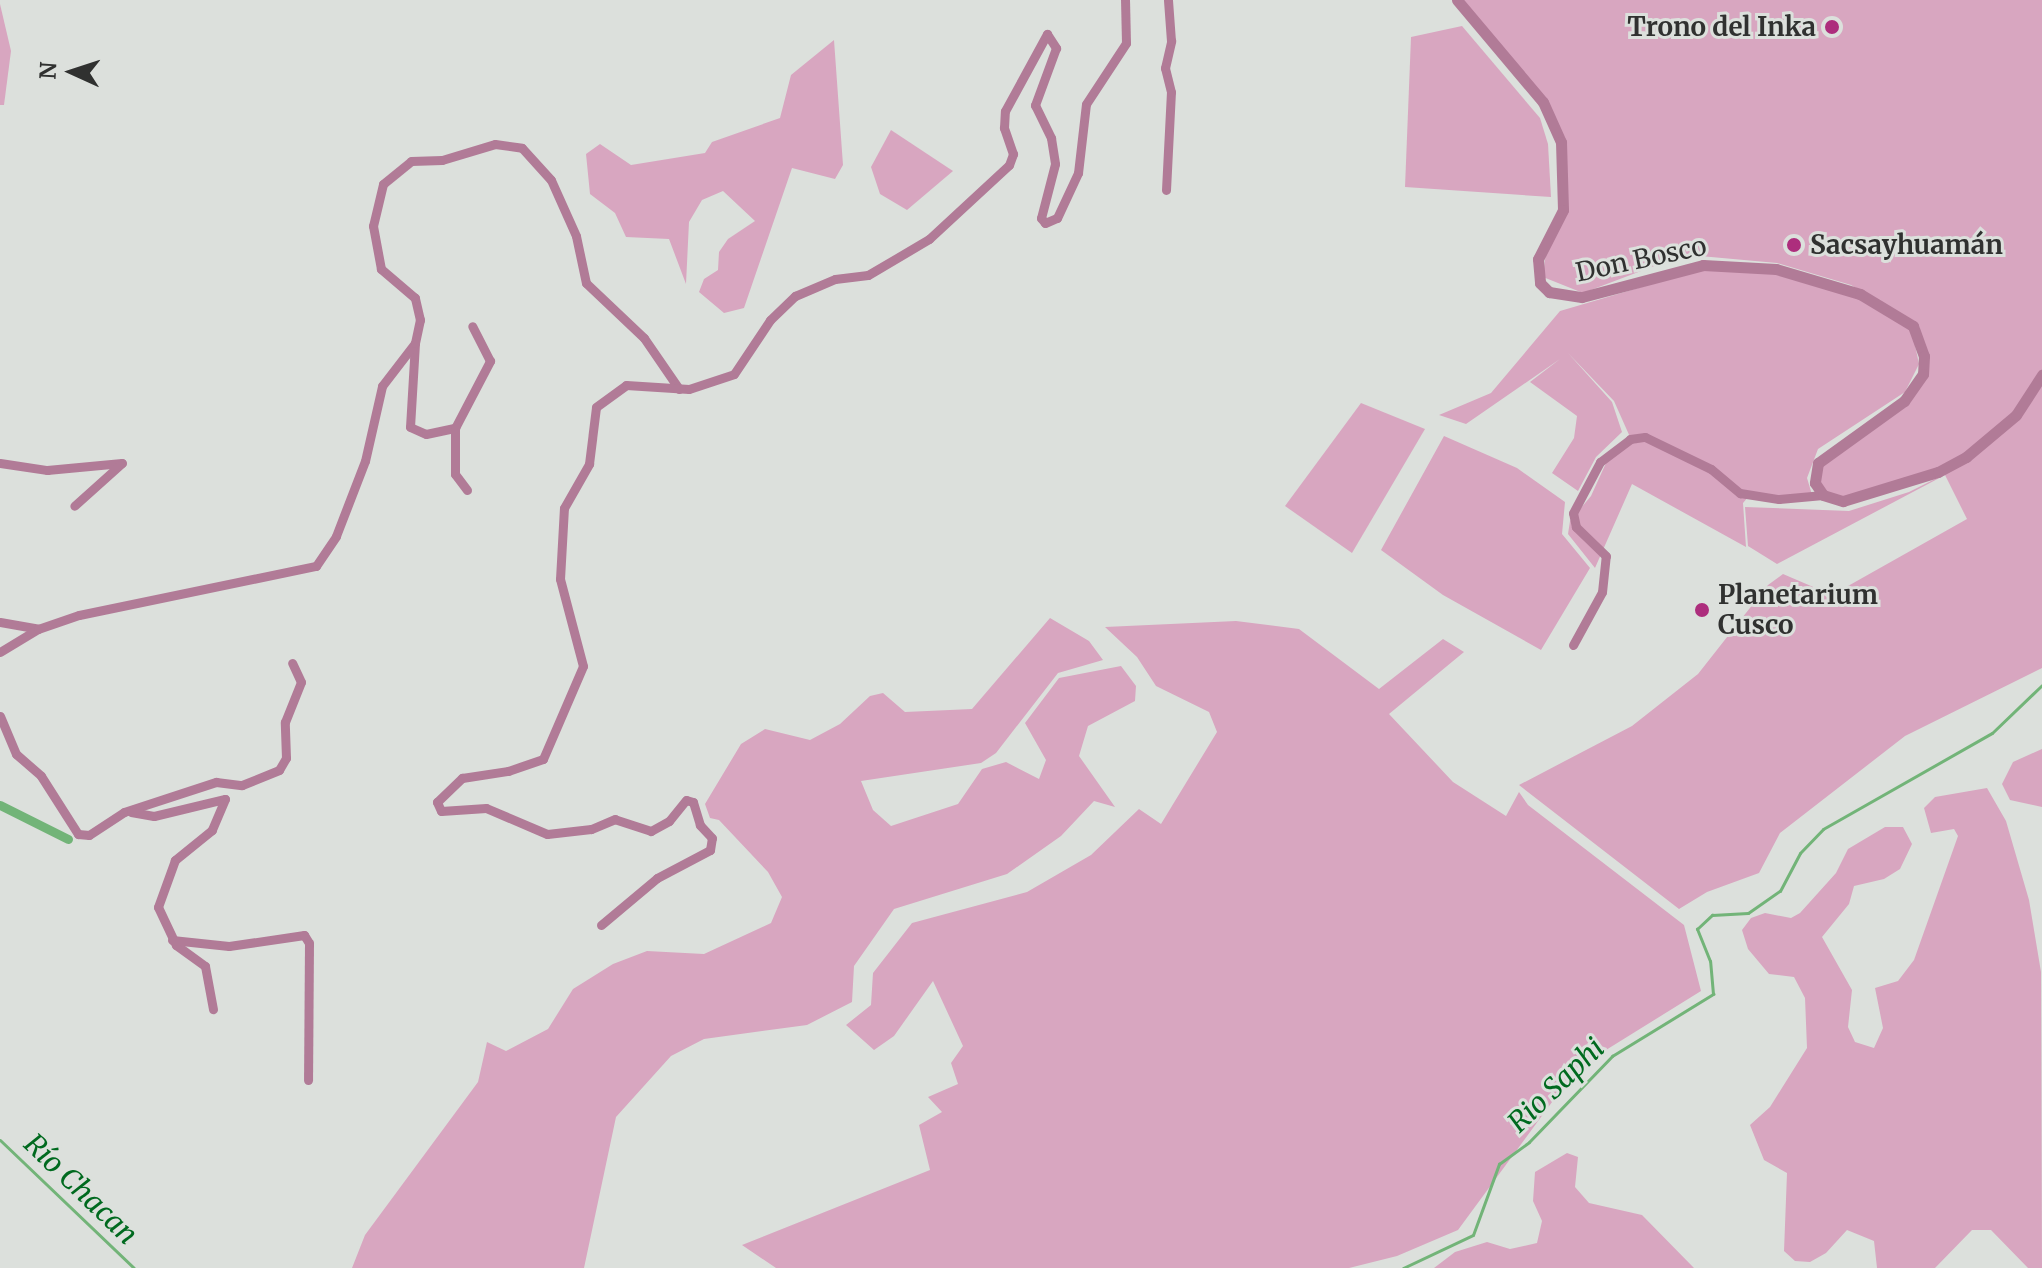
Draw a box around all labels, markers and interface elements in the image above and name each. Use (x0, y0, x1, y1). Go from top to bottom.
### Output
place label: Trono del Inka (1627, 11, 1816, 43)
marker: Trono del Inka (1823, 18, 1841, 36)
north arrow (32, 32, 112, 112)
text: N (34, 61, 62, 80)
place label: Sacsayhuamán (1810, 229, 2003, 261)
street label: Don Bosco (1573, 230, 1709, 288)
marker: Sacsayhuamán (1785, 236, 1803, 254)
place label: Planetarium Cusco (1718, 579, 1878, 640)
marker: Planetarium Cusco (1693, 601, 1711, 619)
water label: Rio Saphi (1501, 1031, 1611, 1139)
water label: Río Chacan (17, 1127, 145, 1251)

